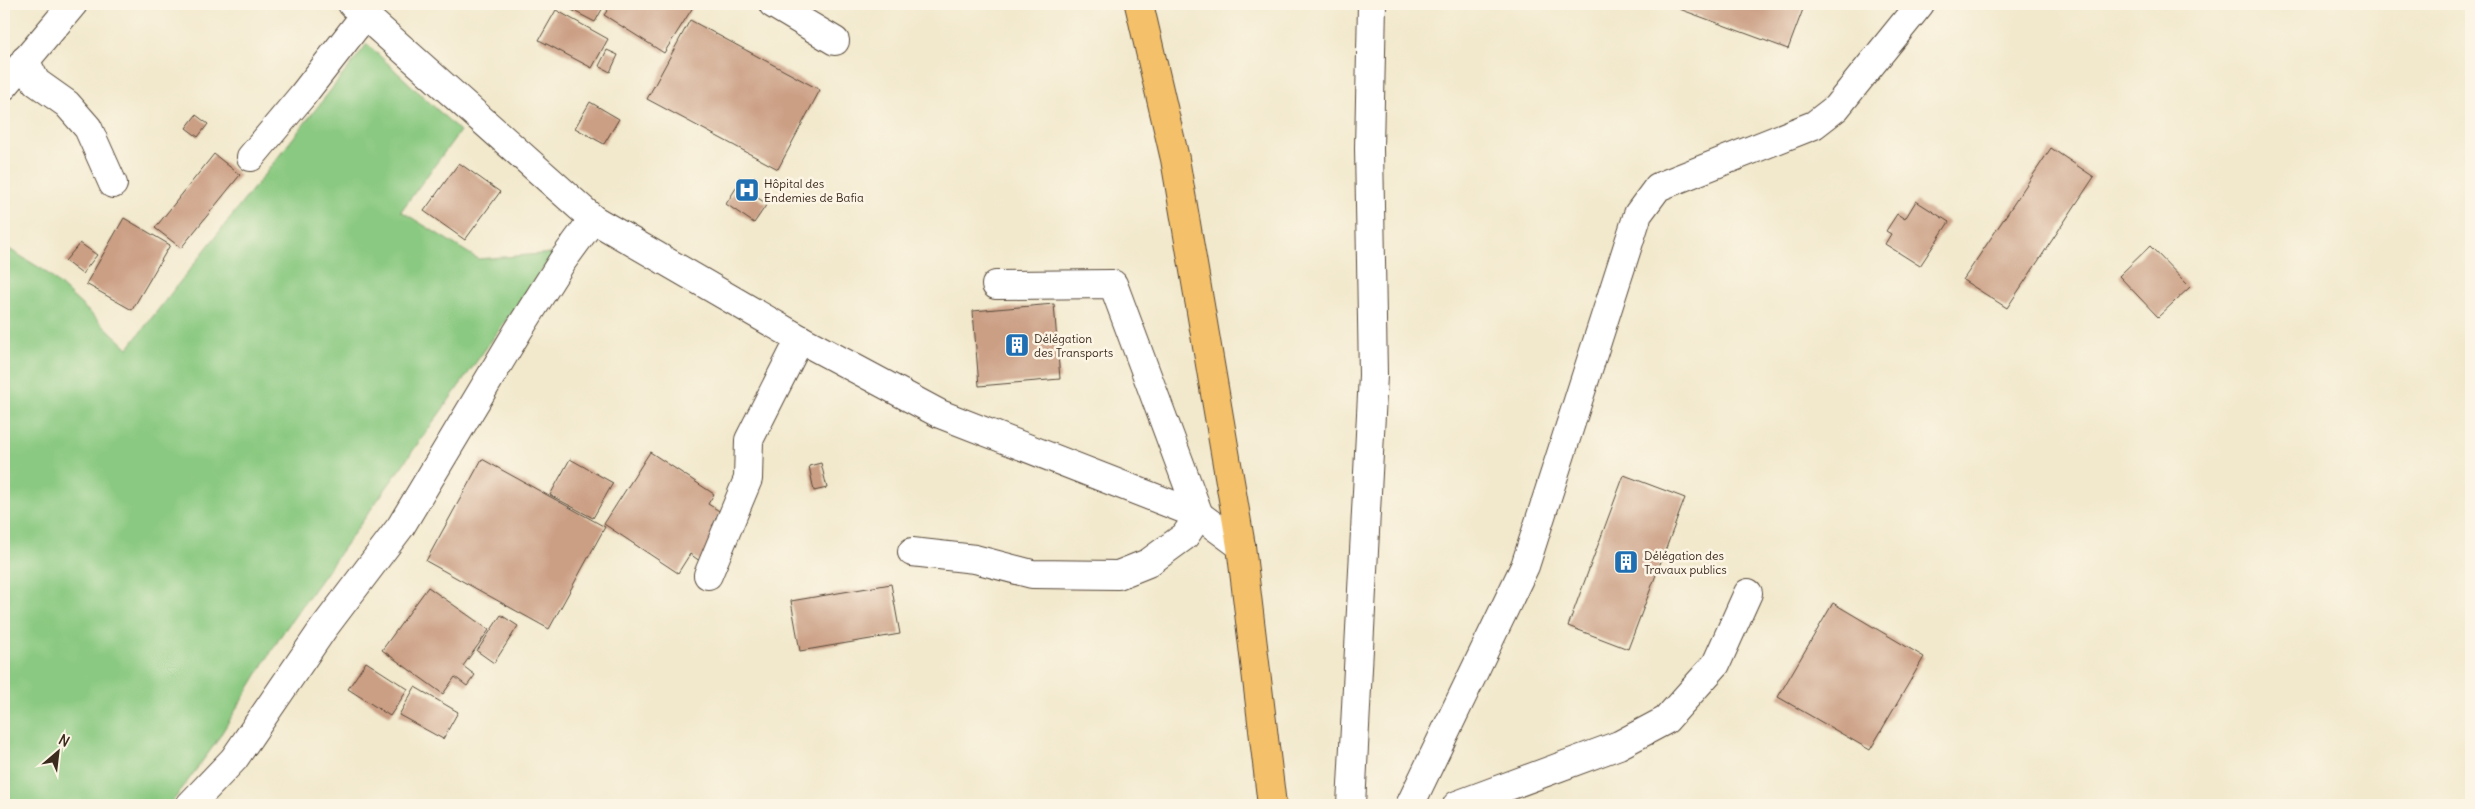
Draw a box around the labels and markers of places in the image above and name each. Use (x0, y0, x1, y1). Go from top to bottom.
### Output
place label: Hôpital des Endemies de Bafia (764, 176, 864, 205)
hospital icon: Hôpital des Endemies de Bafia (734, 177, 760, 203)
place label: Délégation des Transports (1034, 331, 1113, 360)
building icon: Délégation des Transports (1004, 332, 1030, 358)
place label: Délégation des Travaux publics (1644, 548, 1727, 577)
building icon: Délégation des Travaux publics (1613, 549, 1639, 575)

